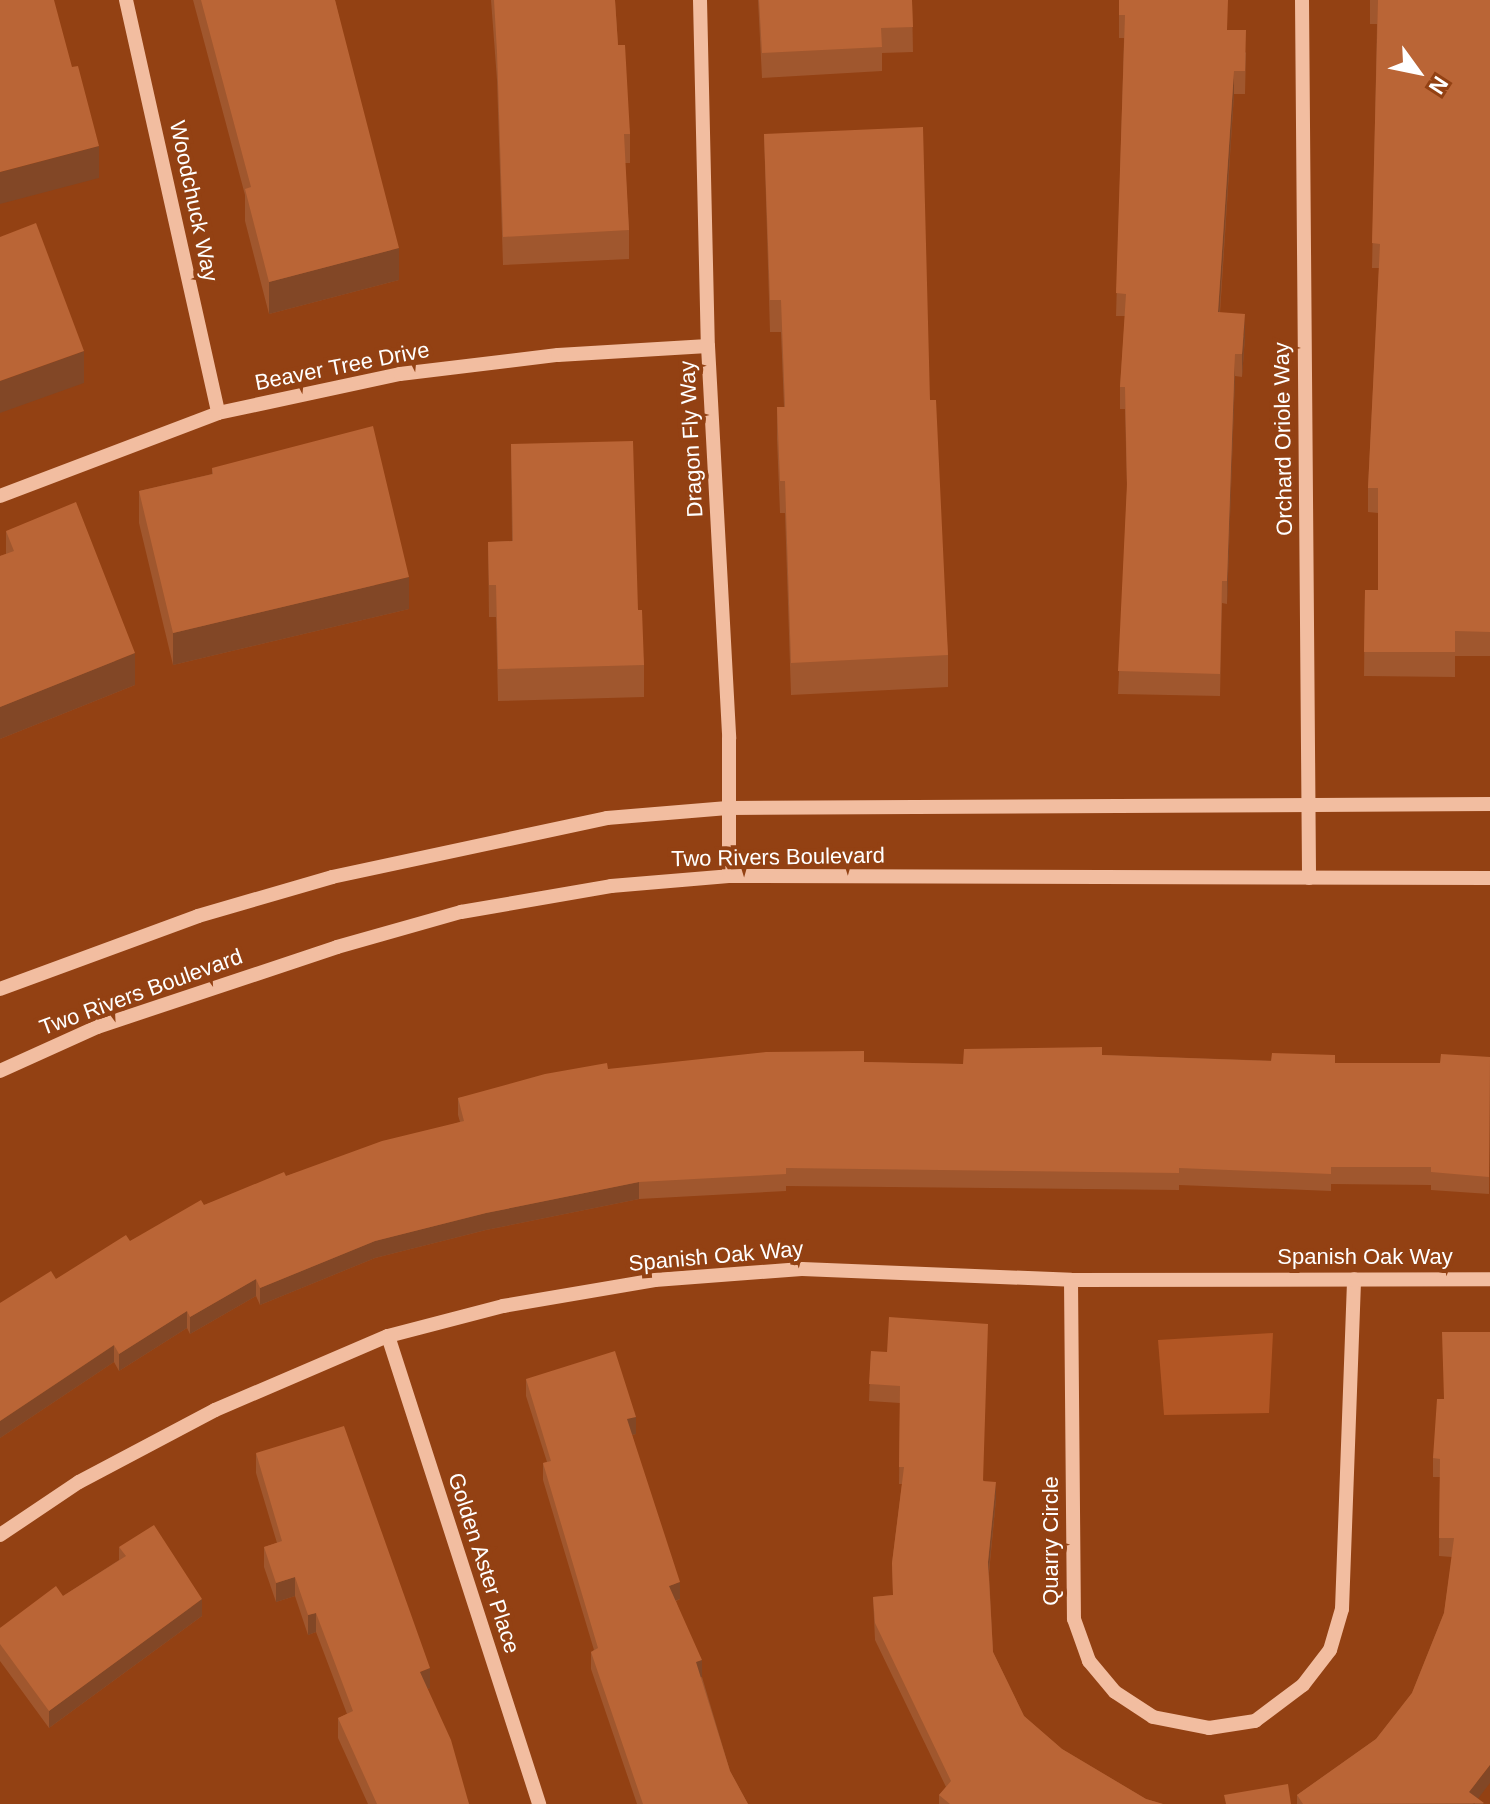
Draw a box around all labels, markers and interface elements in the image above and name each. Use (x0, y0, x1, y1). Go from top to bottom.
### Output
north arrow (1378, 32, 1458, 112)
text: N (1424, 72, 1453, 99)
street label: Woodchuck Way (164, 118, 224, 284)
street label: Beaver Tree Drive (252, 336, 432, 396)
street label: Orchard Oriole Way (1268, 342, 1298, 536)
street label: Dragon Fly Way (674, 360, 708, 518)
street label: Two Rivers Boulevard (671, 842, 885, 872)
street label: Two Rivers Boulevard (36, 943, 246, 1041)
street label: Spanish Oak Way (628, 1235, 804, 1277)
street label: Spanish Oak Way (1277, 1244, 1453, 1270)
street label: Golden Aster Place (442, 1469, 526, 1657)
street label: Quarry Circle (1038, 1476, 1064, 1606)

